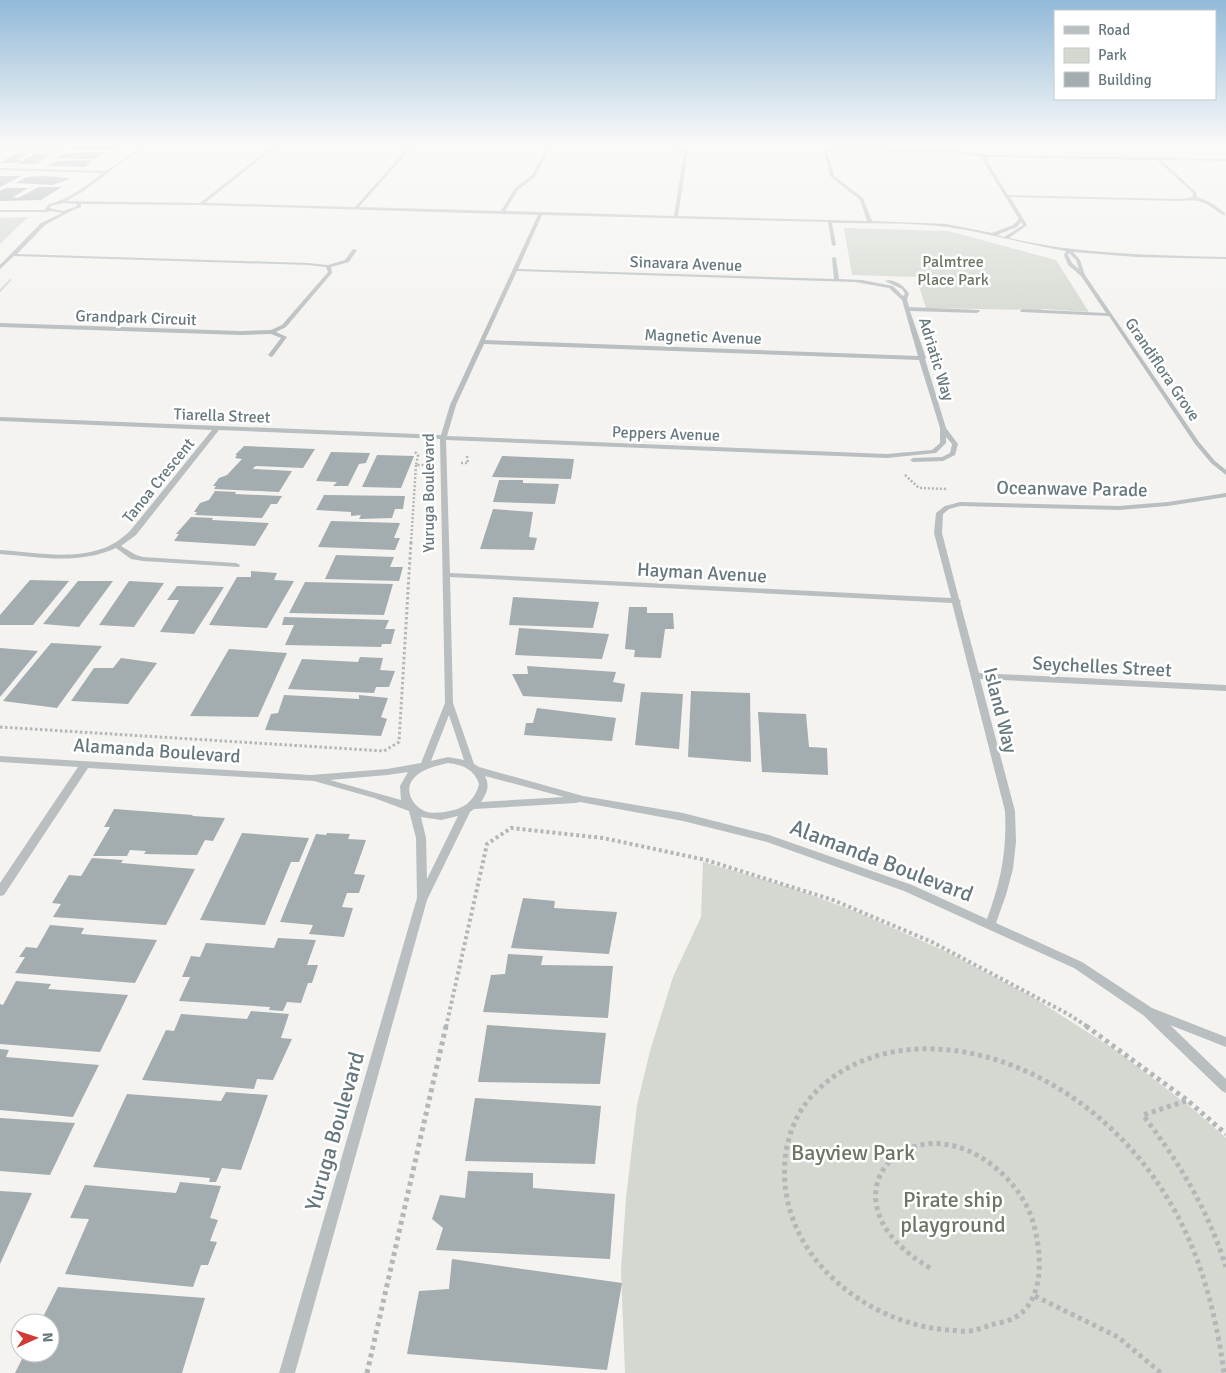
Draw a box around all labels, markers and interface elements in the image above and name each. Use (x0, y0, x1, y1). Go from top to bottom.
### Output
legend (1054, 10, 1216, 100)
text: Road (1098, 21, 1130, 39)
text: Park (1098, 46, 1127, 64)
text: Building (1098, 71, 1152, 89)
street label: Sinavara Avenue (629, 252, 743, 276)
park label: Palmtree Place Park (917, 252, 989, 290)
street label: Grandpark Circuit (75, 306, 197, 330)
street label: Grandiflora Grove (1120, 314, 1204, 425)
street label: Adriatic Way (914, 315, 958, 404)
street label: Magnetic Avenue (644, 325, 762, 349)
street label: Tiarella Street (173, 404, 271, 428)
street label: Peppers Avenue (612, 422, 720, 446)
street label: Yuruga Boulevard (419, 433, 439, 553)
street label: Tanoa Crescent (118, 434, 199, 527)
street label: Oceanwave Parade (996, 476, 1148, 502)
street label: Hayman Avenue (636, 558, 767, 588)
street label: Seychelles Street (1032, 651, 1173, 683)
street label: Island Way (978, 665, 1022, 756)
street label: Alamanda Boulevard (73, 733, 241, 769)
street label: Alamanda Boulevard (787, 813, 977, 908)
street label: Yuruga Boulevard (299, 1048, 370, 1214)
park label: Bayview Park (791, 1139, 915, 1166)
park label: Pirate ship playground (900, 1186, 1006, 1238)
north arrow (10, 1313, 60, 1363)
text: N (39, 1332, 56, 1343)

